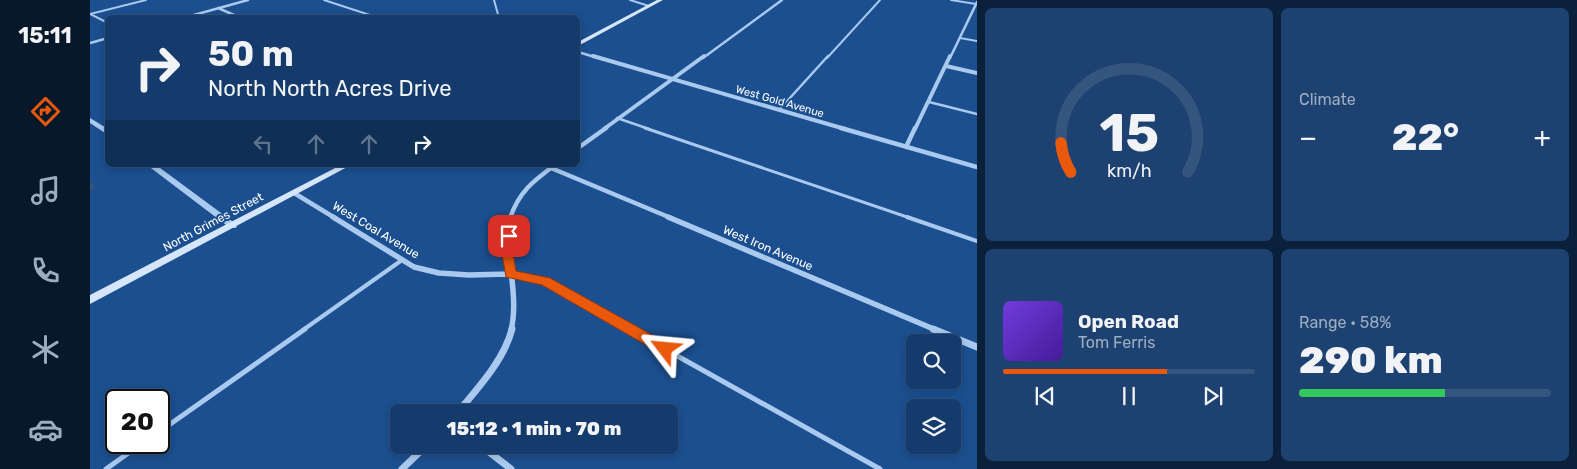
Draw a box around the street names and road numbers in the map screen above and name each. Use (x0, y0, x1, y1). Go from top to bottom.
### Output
street label: West Gold Avenue (734, 83, 826, 120)
street label: North Grimes Street (160, 190, 266, 254)
street label: West Coal Avenue (330, 199, 422, 262)
street label: West Iron Avenue (721, 223, 815, 273)

